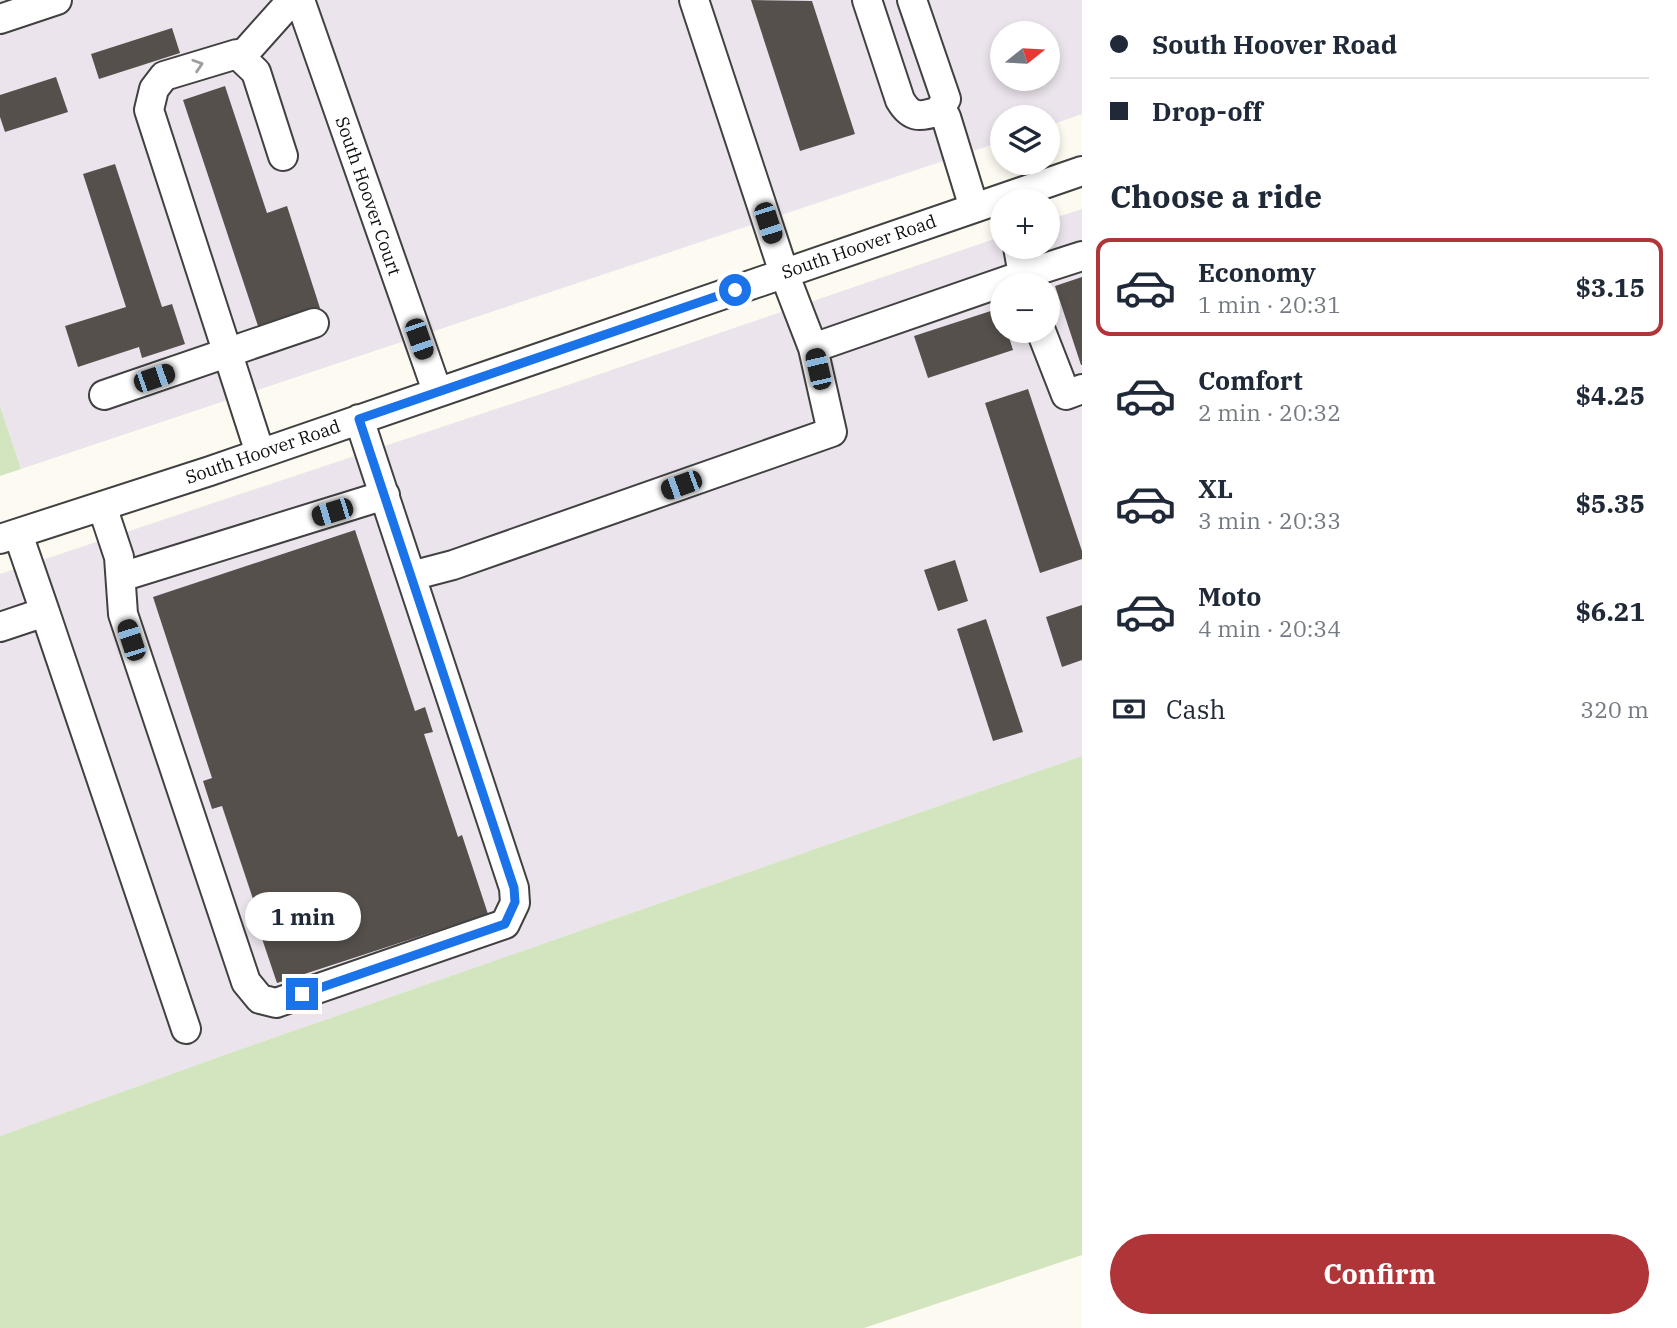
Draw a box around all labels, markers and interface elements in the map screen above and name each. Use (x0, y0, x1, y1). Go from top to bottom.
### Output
north arrow (990, 21, 1060, 91)
map controls (990, 21, 1060, 343)
text: South Hoover Road (1152, 27, 1397, 61)
one-way arrow (192, 59, 204, 73)
text: Drop-off (1152, 94, 1263, 128)
button: layers (990, 105, 1060, 175)
street label: South Hoover Court (330, 113, 406, 278)
text: Choose a ride (1110, 175, 1322, 217)
button: + (990, 189, 1060, 259)
car (752, 200, 785, 246)
street label: South Hoover Road (778, 209, 939, 284)
text: Economy (1198, 255, 1316, 289)
icon: car (1114, 256, 1177, 319)
text: $3.15 (1575, 270, 1645, 304)
button: − (990, 273, 1060, 343)
route start (719, 274, 751, 306)
text: 1 min · 20:31 (1198, 289, 1341, 319)
car (403, 316, 436, 362)
car (804, 346, 833, 392)
car (131, 361, 178, 395)
text: Comfort (1198, 363, 1303, 397)
icon: car (1114, 364, 1177, 427)
text: $4.25 (1575, 378, 1645, 412)
text: 2 min · 20:32 (1198, 397, 1341, 427)
street label: South Hoover Road (182, 414, 343, 489)
car (658, 468, 705, 502)
text: XL (1198, 471, 1233, 505)
icon: car (1114, 472, 1177, 535)
text: $5.35 (1575, 486, 1645, 520)
car (309, 496, 356, 528)
text: 3 min · 20:33 (1198, 505, 1341, 535)
text: Moto (1198, 579, 1261, 613)
icon: car (1114, 580, 1177, 643)
text: $6.21 (1575, 594, 1645, 628)
text: 4 min · 20:34 (1198, 613, 1341, 643)
car (115, 617, 148, 663)
icon: cash (1110, 690, 1148, 728)
text: Cash (1166, 692, 1226, 726)
text: 320 m (1580, 694, 1649, 724)
callout: 1 min (244, 892, 360, 942)
text: 1 min (271, 901, 335, 931)
route end (286, 978, 318, 1010)
button: Confirm (1110, 1234, 1649, 1314)

